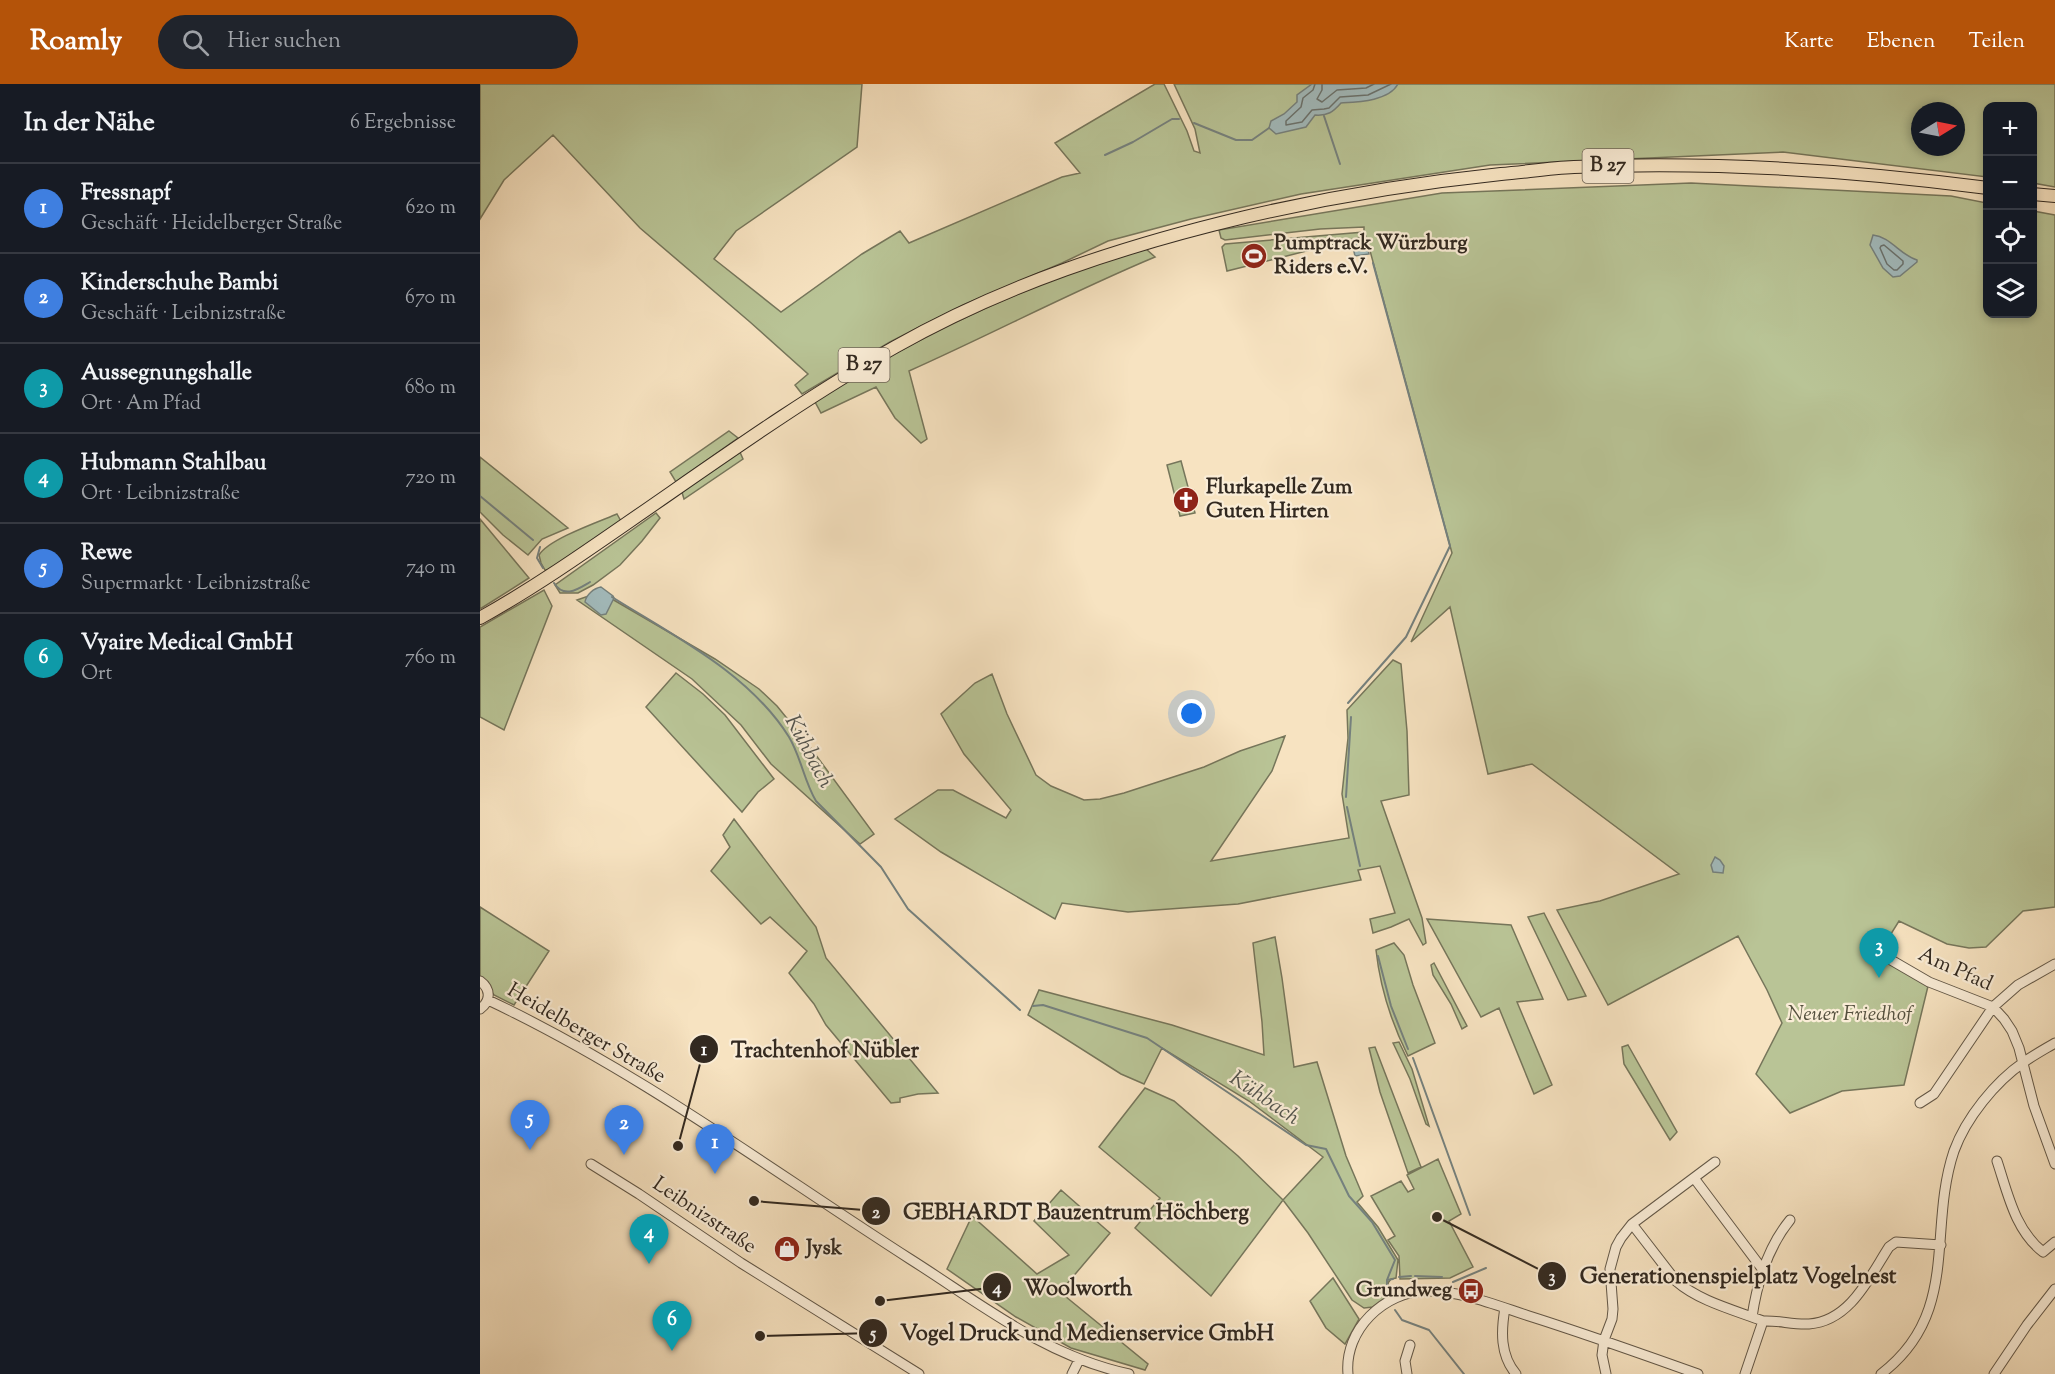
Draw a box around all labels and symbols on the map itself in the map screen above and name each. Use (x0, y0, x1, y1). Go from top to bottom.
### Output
north arrow (1911, 102, 1965, 156)
road number: B 27 (1582, 149, 1634, 183)
place label: Pumptrack Würzburg Riders e.V. (1274, 229, 1468, 283)
sports icon: Pumptrack Würzburg Riders e.V. (1239, 241, 1269, 271)
road number: B 27 (838, 348, 890, 382)
place label: Flurkapelle Zum Guten Hirten (1206, 473, 1353, 527)
church icon: Flurkapelle Zum Guten Hirten (1171, 485, 1201, 515)
your location (1177, 699, 1206, 728)
water label: Kühbach (775, 710, 841, 795)
pin: 3 (1860, 928, 1898, 978)
street label: Am Pfad (1913, 940, 1997, 1000)
street label: Heidelberger Straße (501, 976, 671, 1092)
park label: Neuer Friedhof (1788, 1000, 1915, 1030)
callout: Trachtenhof Nübler (689, 1029, 931, 1069)
text: Trachtenhof Nübler (731, 1036, 920, 1068)
text: 1 (701, 1038, 708, 1064)
water label: Kühbach (1222, 1064, 1306, 1135)
pin: 5 (511, 1100, 550, 1150)
pin: 2 (604, 1106, 644, 1155)
pin: 1 (696, 1124, 734, 1174)
street label: Leibnizstraße (646, 1170, 762, 1262)
callout: GEBHARDT Bauzentrum Höchberg (861, 1191, 1261, 1231)
text: GEBHARDT Bauzentrum Höchberg (903, 1198, 1249, 1230)
text: 2 (872, 1201, 881, 1227)
pin: 4 (630, 1214, 668, 1264)
shop icon: Jysk (772, 1234, 802, 1264)
place label: Jysk (804, 1234, 843, 1264)
callout: Generationenspielplatz Vogelnest (1537, 1256, 1908, 1296)
text: Generationenspielplatz Vogelnest (1580, 1262, 1897, 1294)
text: 3 (1548, 1265, 1556, 1291)
callout: Woolworth (982, 1267, 1145, 1307)
text: Woolworth (1024, 1274, 1132, 1306)
text: 4 (991, 1276, 1002, 1302)
place label: Grundweg (1356, 1276, 1453, 1306)
bus stop icon: Grundweg (1456, 1276, 1486, 1306)
pin: 6 (652, 1302, 692, 1351)
callout: Vogel Druck und Medienservice GmbH (858, 1313, 1286, 1353)
text: Vogel Druck und Medienservice GmbH (900, 1319, 1274, 1351)
text: 5 (868, 1322, 877, 1348)

